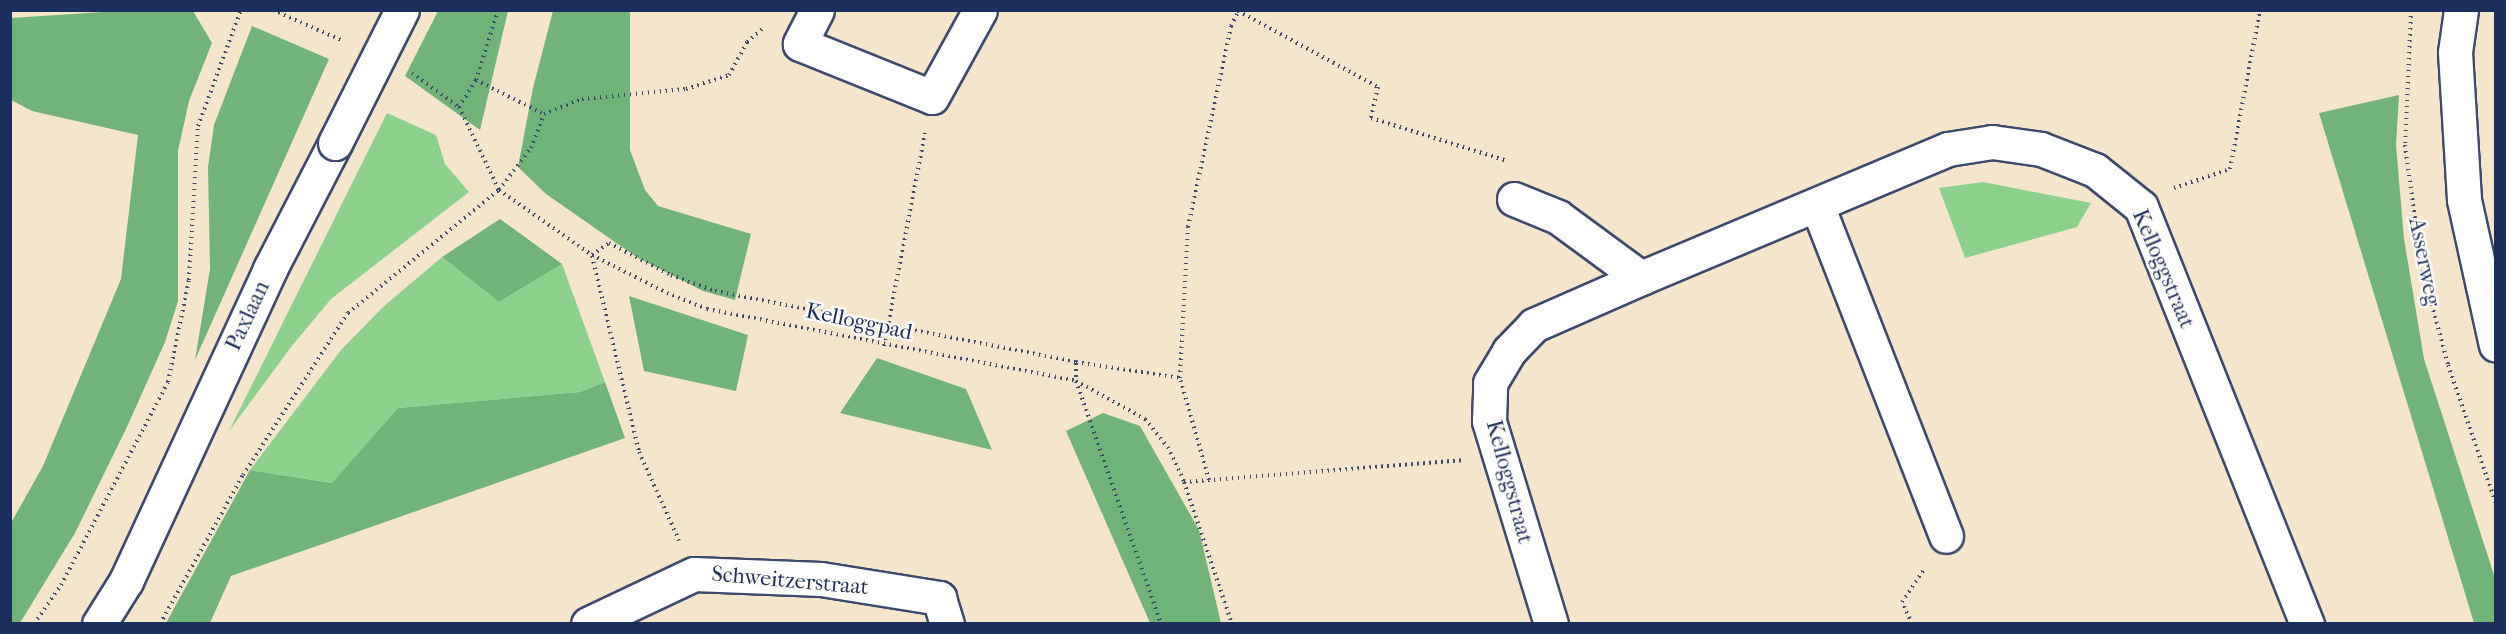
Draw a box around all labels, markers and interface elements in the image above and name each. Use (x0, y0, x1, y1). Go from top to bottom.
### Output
street label: Kelloggstraat (2126, 206, 2200, 332)
street label: Asserweg (2403, 216, 2445, 308)
street label: Paxlaan (220, 277, 276, 355)
street label: Kelloggpad (803, 298, 915, 346)
street label: Kelloggstraat (1480, 417, 1538, 547)
street label: Schweitzerstraat (710, 561, 870, 601)

